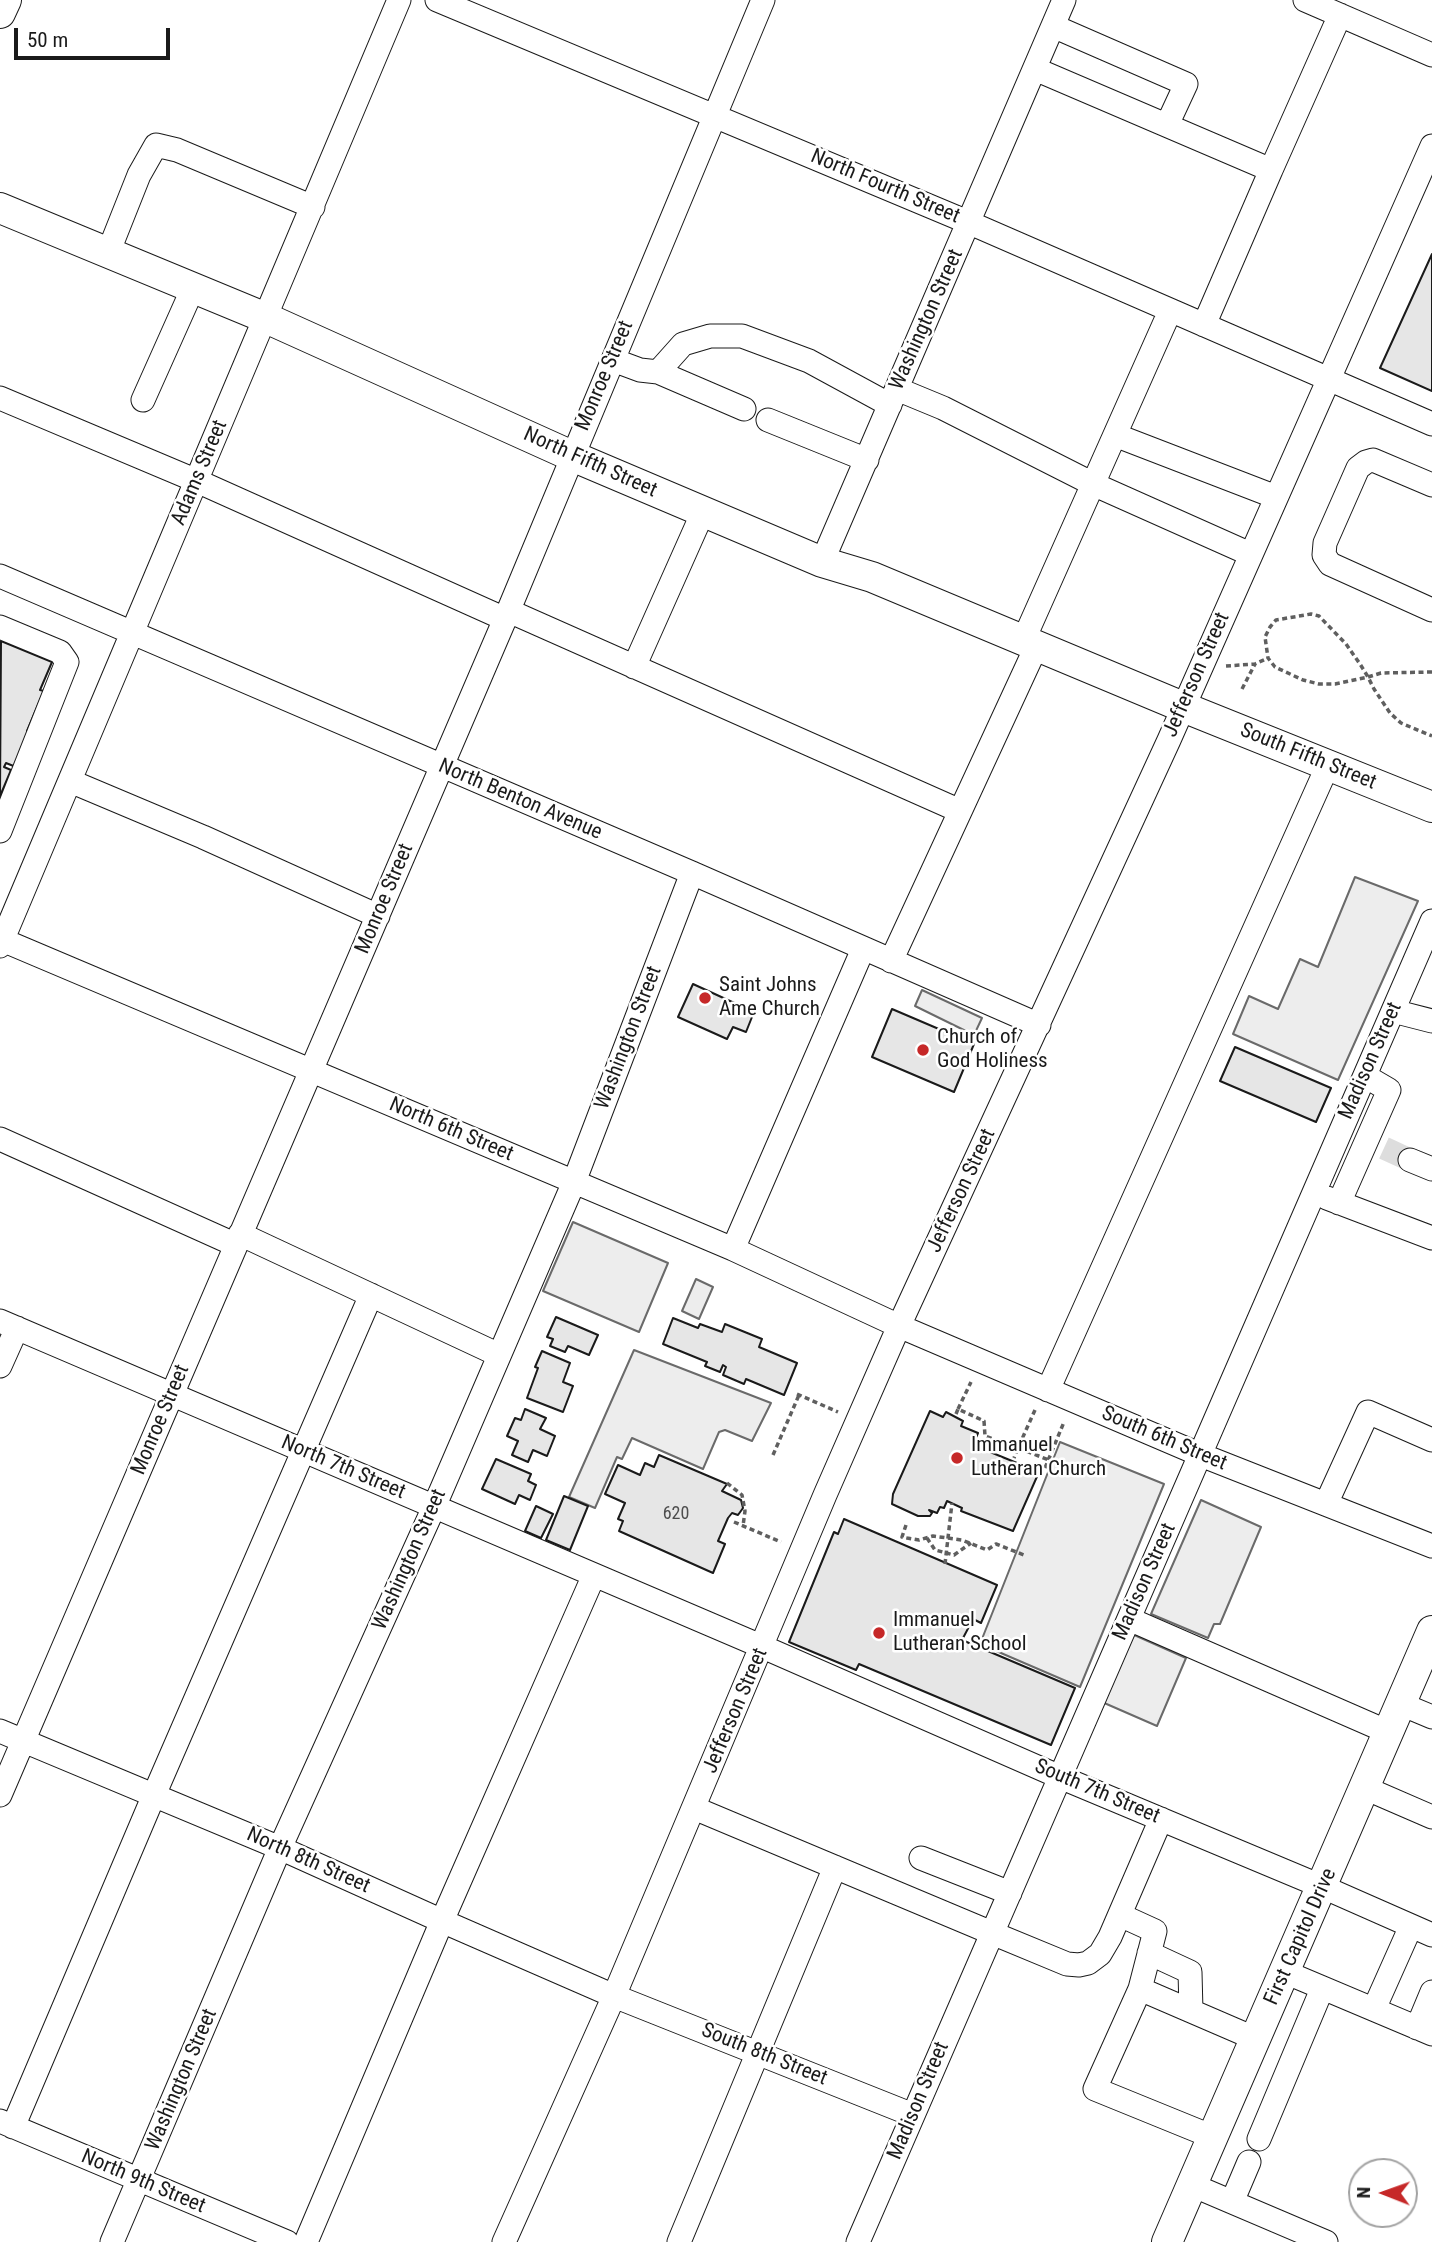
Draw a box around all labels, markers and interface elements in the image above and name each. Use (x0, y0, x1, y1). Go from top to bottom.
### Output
scale bar (18, 14, 173, 58)
text: 50 m (27, 28, 68, 52)
street label: North Fourth Street (807, 144, 963, 230)
street label: Washington Street (885, 246, 969, 394)
street label: Monroe Street (571, 317, 639, 435)
street label: Adams Street (167, 417, 233, 529)
street label: North Fifth Street (519, 422, 661, 504)
street label: Jefferson Street (1158, 609, 1236, 741)
street label: South Fifth Street (1236, 718, 1380, 796)
street label: North Benton Avenue (434, 754, 606, 846)
street label: Monroe Street (351, 840, 419, 958)
street label: Washington Street (590, 963, 668, 1113)
place label: Saint Johns Ame Church (719, 973, 820, 1023)
marker: Saint Johns Ame Church (697, 990, 713, 1006)
street label: Madison Street (1334, 999, 1408, 1123)
place label: Church of God Holiness (937, 1025, 1048, 1075)
marker: Church of God Holiness (915, 1042, 931, 1058)
street label: North 6th Street (385, 1093, 517, 1167)
street label: Jefferson Street (922, 1125, 1002, 1257)
street label: Monroe Street (127, 1361, 195, 1479)
street label: South 6th Street (1098, 1401, 1230, 1477)
street label: North 7th Street (277, 1431, 409, 1505)
place label: Immanuel Lutheran Church (971, 1433, 1106, 1483)
marker: Immanuel Lutheran Church (949, 1450, 965, 1466)
street label: Washington Street (368, 1486, 452, 1634)
house number: 620 (663, 1503, 689, 1525)
street label: Madison Street (1108, 1520, 1182, 1644)
place label: Immanuel Lutheran School (893, 1608, 1027, 1658)
marker: Immanuel Lutheran School (871, 1625, 887, 1641)
street label: Jefferson Street (698, 1645, 774, 1777)
street label: South 7th Street (1031, 1754, 1163, 1830)
street label: North 8th Street (242, 1823, 374, 1899)
street label: First Capitol Drive (1260, 1865, 1342, 2009)
street label: Washington Street (141, 2005, 223, 2155)
street label: South 8th Street (697, 2018, 831, 2092)
street label: Madison Street (883, 2038, 955, 2164)
street label: North 9th Street (77, 2145, 209, 2219)
north arrow (1348, 2158, 1418, 2228)
text: N (1352, 2187, 1375, 2199)

